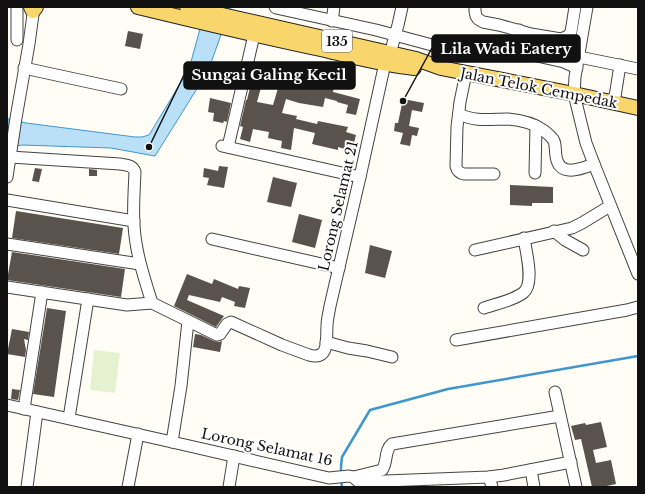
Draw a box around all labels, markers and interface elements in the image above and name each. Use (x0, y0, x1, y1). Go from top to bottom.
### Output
road number: 135 (322, 30, 352, 52)
callout: Lila Wadi Eatery (432, 35, 580, 62)
text: Lila Wadi Eatery (440, 39, 572, 58)
callout: Sungai Galing Kecil (184, 62, 355, 89)
street label: Jalan Telok Cempedak (457, 64, 620, 112)
text: Sungai Galing Kecil (192, 65, 347, 84)
street label: Lorong Selamat 21 (314, 139, 362, 273)
street label: Lorong Selamat 16 (200, 424, 334, 470)

